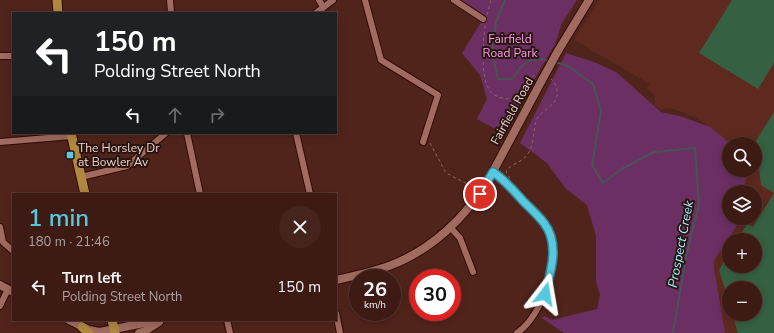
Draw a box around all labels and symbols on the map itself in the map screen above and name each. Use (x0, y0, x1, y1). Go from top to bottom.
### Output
park label: Fairfield Road Park (483, 31, 538, 61)
street label: Fairfield Road (487, 74, 537, 148)
place label: The Horsley Dr at Bowler Av (78, 140, 160, 170)
marker: The Horsley Dr at Bowler Av (65, 150, 75, 160)
pin (463, 177, 497, 211)
water label: Prospect Creek (664, 199, 698, 289)
speed limit sign: 30 (409, 269, 461, 321)
position arrow (524, 273, 566, 315)

